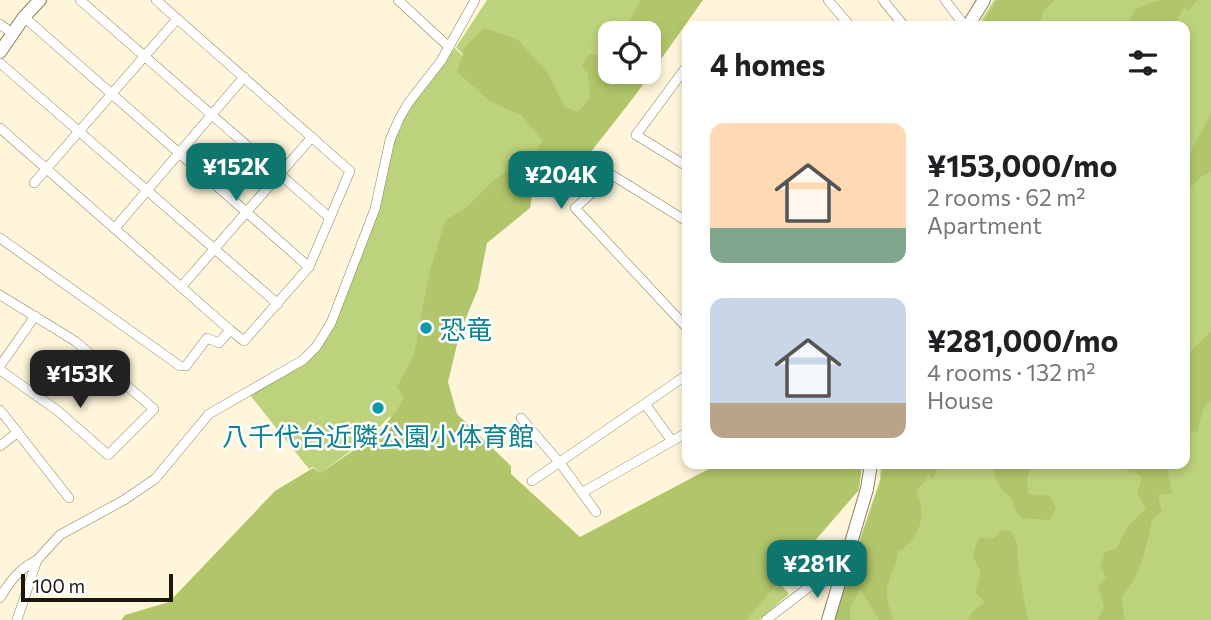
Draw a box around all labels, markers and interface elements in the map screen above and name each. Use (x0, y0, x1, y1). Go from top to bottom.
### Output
map controls (598, 21, 661, 84)
button: locate (598, 21, 661, 84)
icon: filters (1124, 44, 1162, 82)
text: 4 homes (710, 45, 825, 82)
pin: ¥152K (187, 144, 285, 203)
text: ¥153,000/mo (927, 146, 1117, 183)
icon: home (766, 151, 850, 235)
text: ¥152K (202, 152, 270, 180)
pin: ¥204K (512, 152, 610, 211)
text: ¥204K (524, 160, 598, 188)
text: 2 rooms · 62 m² (927, 183, 1086, 211)
text: Apartment (927, 211, 1042, 239)
place label: 恐竜 (440, 313, 492, 344)
marker: 恐竜 (418, 320, 434, 336)
text: ¥281,000/mo (927, 321, 1118, 358)
icon: home (766, 326, 850, 410)
pin: ¥153K (31, 350, 129, 410)
text: 4 rooms · 132 m² (927, 358, 1096, 386)
text: ¥153K (46, 359, 114, 387)
text: House (927, 386, 993, 414)
marker: 八千代台近隣公園小体育館 (370, 400, 386, 416)
place label: 八千代台近隣公園小体育館 (222, 420, 534, 451)
pin: ¥281K (768, 540, 866, 600)
text: ¥281K (783, 549, 851, 577)
scale bar (21, 571, 173, 603)
text: 100 m (32, 574, 85, 597)

